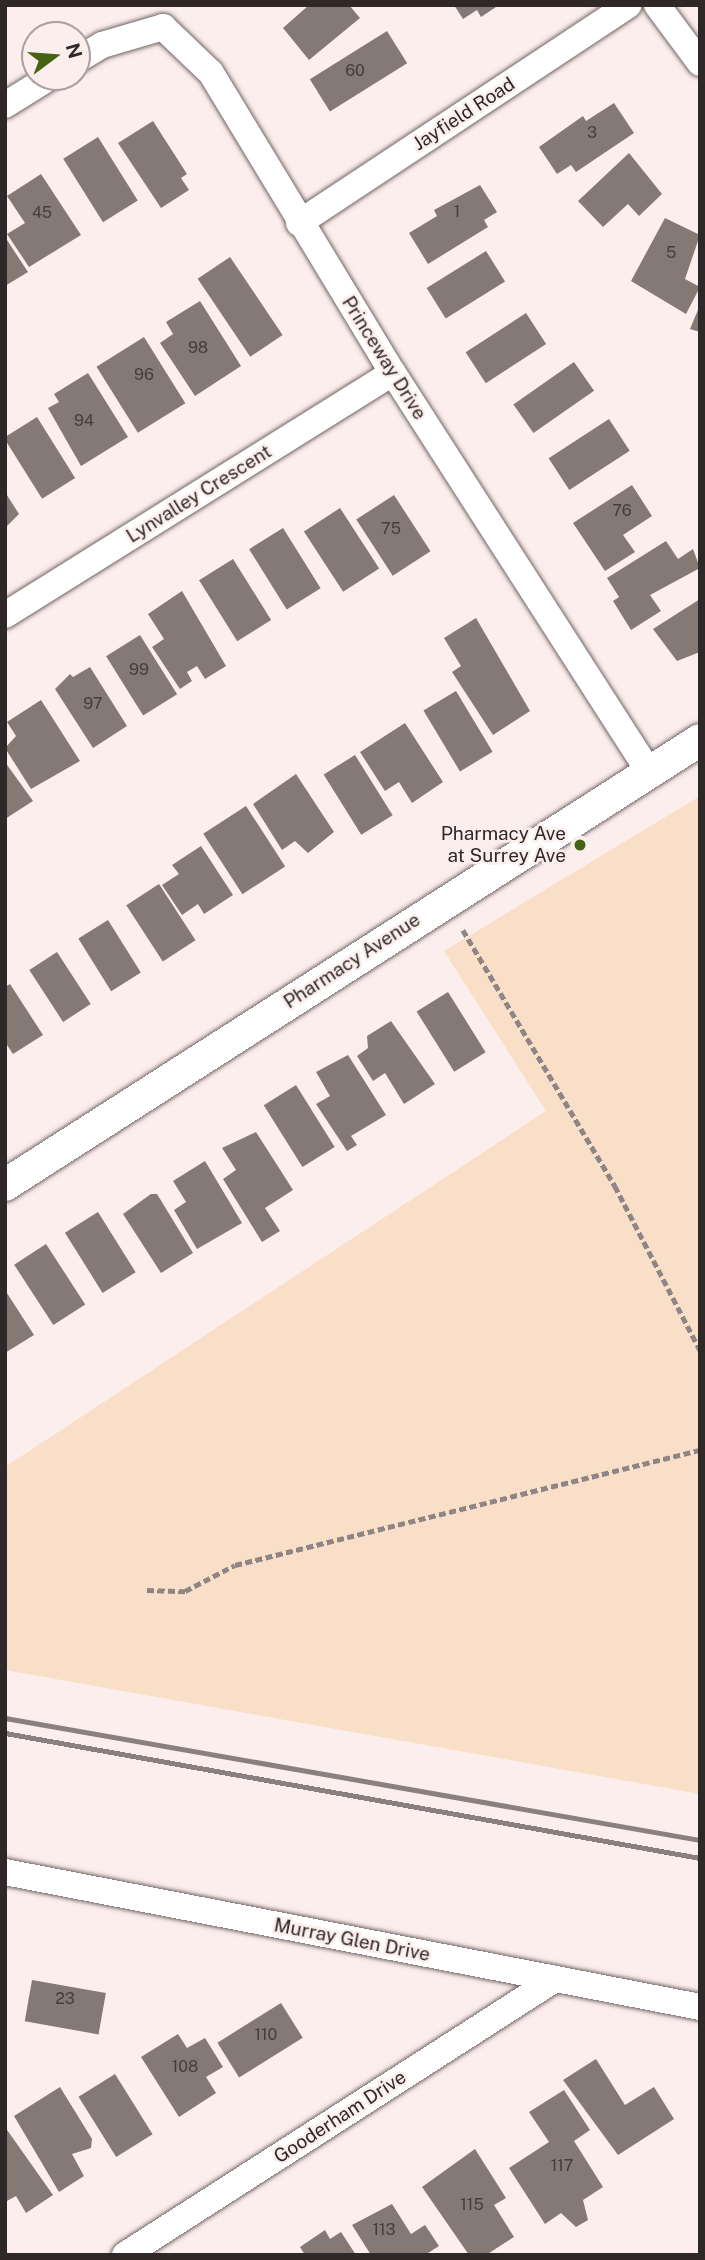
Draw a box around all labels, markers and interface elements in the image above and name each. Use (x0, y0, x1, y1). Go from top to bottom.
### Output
north arrow (21, 21, 91, 91)
text: N (62, 41, 87, 61)
house number: 60 (345, 61, 365, 81)
street label: Jayfield Road (409, 73, 519, 155)
house number: 3 (587, 123, 597, 143)
house number: 1 (454, 202, 460, 222)
house number: 45 (32, 203, 52, 223)
house number: 5 (666, 243, 676, 263)
street label: Princeway Drive (337, 292, 431, 424)
house number: 98 (188, 338, 208, 358)
house number: 96 (134, 365, 154, 385)
house number: 94 (74, 411, 94, 431)
street label: Lynvalley Crescent (122, 440, 276, 548)
house number: 76 (612, 501, 632, 521)
house number: 75 (381, 519, 401, 539)
house number: 99 (129, 660, 149, 680)
house number: 97 (83, 694, 103, 714)
place label: Pharmacy Ave at Surrey Ave (441, 823, 566, 867)
marker: Pharmacy Ave at Surrey Ave (572, 837, 588, 853)
street label: Pharmacy Avenue (279, 908, 425, 1014)
street label: Murray Glen Drive (272, 1914, 432, 1966)
house number: 23 (55, 1989, 75, 2009)
house number: 110 (255, 2025, 277, 2045)
house number: 108 (172, 2057, 198, 2077)
street label: Gooderham Drive (270, 2066, 410, 2168)
house number: 117 (551, 2156, 573, 2176)
house number: 115 (460, 2195, 484, 2215)
house number: 113 (372, 2220, 396, 2240)

